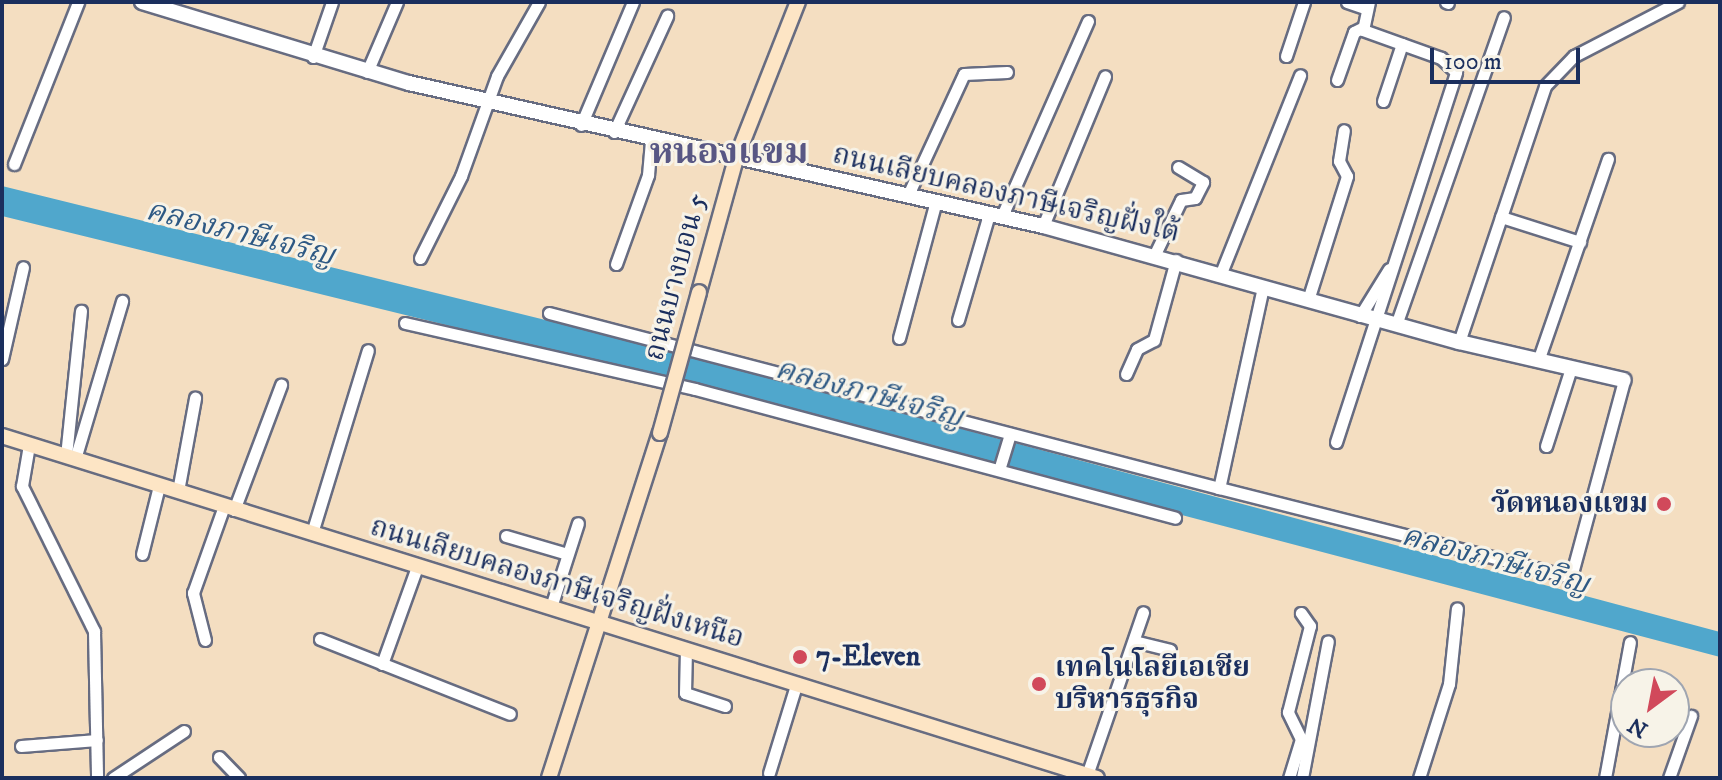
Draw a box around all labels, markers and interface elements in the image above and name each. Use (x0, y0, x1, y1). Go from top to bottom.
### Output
scale bar (1434, 32, 1584, 82)
text: 100 m (1444, 47, 1502, 77)
district label: หนองแขม (650, 131, 808, 175)
street label: ถนนเลียบคลองภาษีเจริญฝั่งใต้ (829, 138, 1183, 250)
street label: ถนนบางบอน 5 (638, 190, 714, 364)
water label: คลองภาษีเจริญ (142, 193, 338, 275)
water label: คลองภาษีเจริญ (771, 352, 967, 436)
place label: วัดหนองแขม (1491, 487, 1648, 521)
marker: วัดหนองแขม (1655, 495, 1673, 513)
street label: ถนนเลียบคลองภาษีเจริญฝั่งเหนือ (366, 510, 748, 656)
water label: คลองภาษีเจริญ (1397, 519, 1593, 603)
place label: 7-Eleven (816, 640, 920, 674)
marker: 7-Eleven (791, 648, 809, 666)
place label: เทคโนโลยีเอเชีย บริหารธุรกิจ (1055, 651, 1250, 717)
north arrow (1610, 668, 1690, 748)
marker: เทคโนโลยีเอเชีย บริหารธุรกิจ (1030, 675, 1048, 693)
text: N (1623, 711, 1653, 743)

